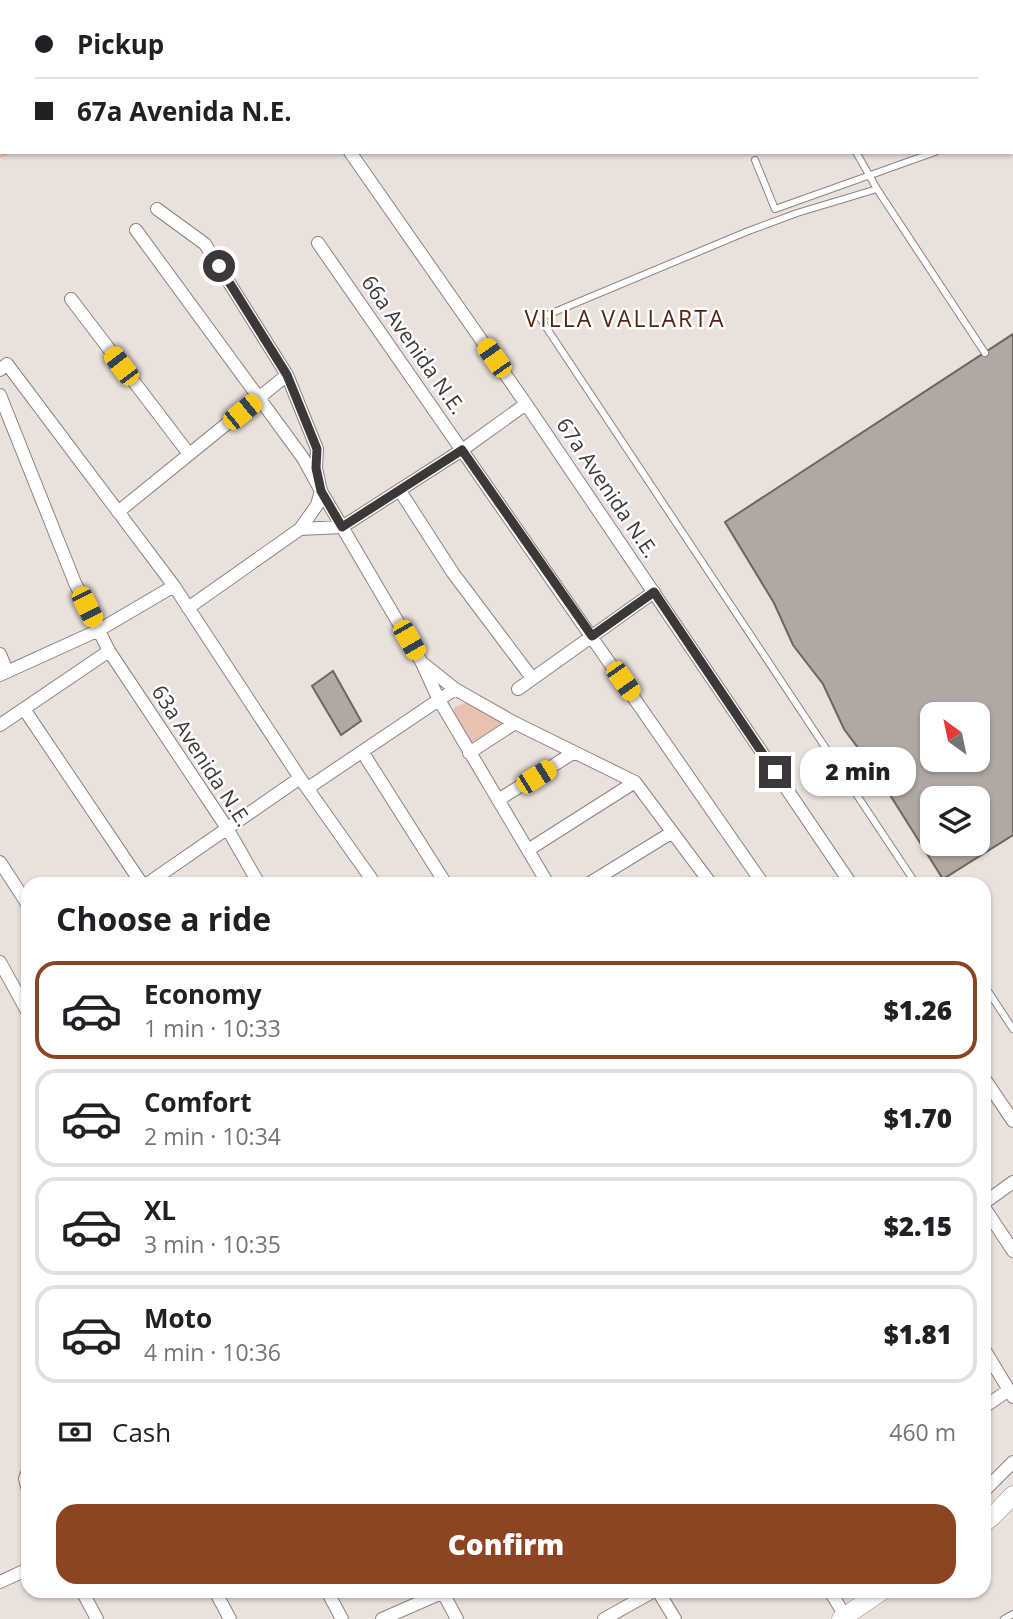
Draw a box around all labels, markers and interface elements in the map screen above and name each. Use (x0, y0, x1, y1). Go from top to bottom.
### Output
text: Pickup (77, 26, 164, 62)
text: 67a Avenida N.E. (77, 93, 292, 129)
route start (203, 250, 235, 282)
street label: 66a Avenida N.E. (355, 269, 472, 419)
district label: VILLA VALLARTA (525, 302, 725, 334)
car (474, 335, 515, 381)
car (100, 343, 143, 389)
car (220, 391, 265, 433)
street label: 67a Avenida N.E. (551, 412, 665, 563)
car (69, 584, 106, 630)
car (390, 617, 429, 663)
car (603, 658, 644, 704)
street label: 63a Avenida N.E. (146, 679, 258, 832)
north arrow (920, 702, 990, 772)
map controls (920, 702, 990, 856)
callout: 2 min (800, 748, 915, 796)
text: 2 min (825, 755, 891, 787)
route end (759, 756, 791, 788)
car (513, 757, 560, 797)
button: layers (920, 786, 990, 856)
text: Choose a ride (56, 897, 271, 940)
text: Economy (144, 976, 262, 1012)
icon: car (60, 979, 123, 1042)
text: $1.26 (884, 992, 952, 1028)
text: 1 min · 10:33 (144, 1012, 281, 1044)
text: Comfort (144, 1084, 251, 1120)
icon: car (60, 1087, 123, 1150)
text: $1.70 (884, 1100, 952, 1136)
text: 2 min · 10:34 (144, 1120, 281, 1152)
text: XL (144, 1192, 176, 1228)
icon: car (60, 1195, 123, 1258)
text: $2.15 (884, 1208, 952, 1244)
text: 3 min · 10:35 (144, 1228, 281, 1260)
text: Moto (144, 1300, 212, 1336)
icon: car (60, 1303, 123, 1366)
text: $1.81 (884, 1316, 952, 1352)
text: 4 min · 10:36 (144, 1336, 281, 1368)
icon: cash (56, 1413, 94, 1451)
text: Cash (112, 1414, 171, 1450)
text: 460 m (889, 1416, 956, 1448)
button: Confirm (56, 1504, 956, 1584)

